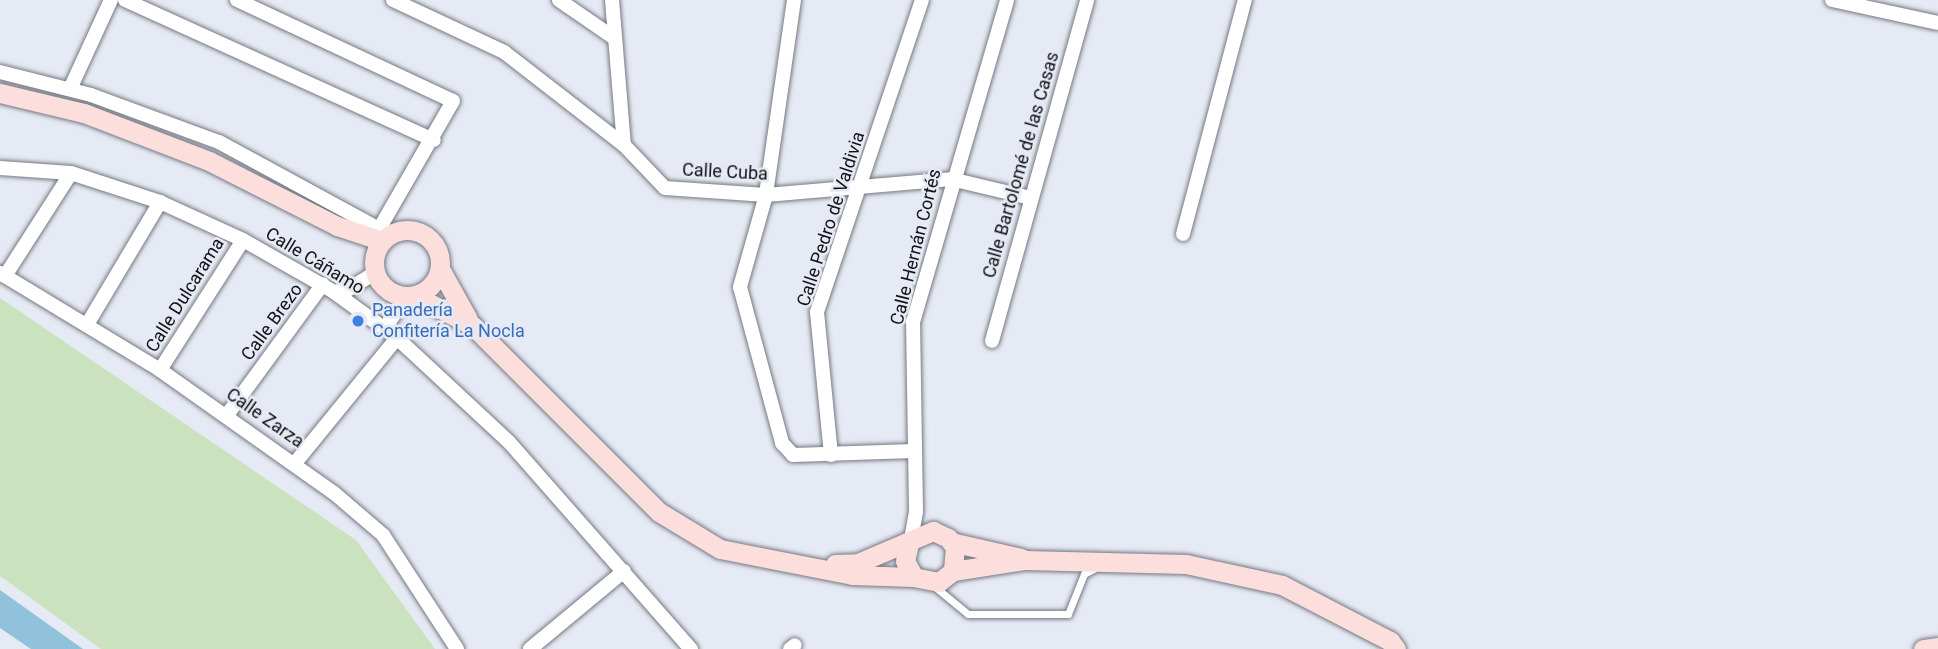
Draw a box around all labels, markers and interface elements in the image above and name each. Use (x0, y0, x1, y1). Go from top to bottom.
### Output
street label: Calle Bartolomé de las Casas (978, 49, 1064, 281)
street label: Calle Pedro de Valdivia (793, 129, 869, 309)
street label: Calle Cuba (682, 159, 768, 185)
street label: Calle Hernán Cortés (886, 167, 946, 327)
street label: Calle Cáñamo (262, 223, 368, 299)
street label: Calle Dulcarama (141, 234, 229, 356)
street label: Calle Brezo (237, 279, 307, 365)
place label: Panadería Confitería La Nocla (372, 300, 525, 342)
marker: Panadería Confitería La Nocla (350, 313, 366, 329)
street label: Calle Zarza (222, 383, 308, 453)

